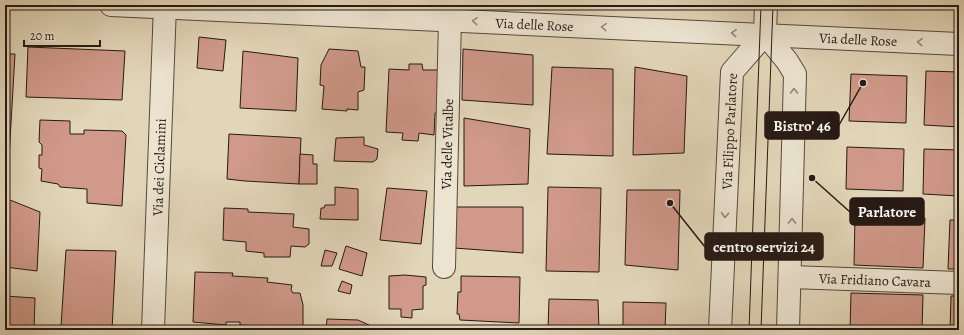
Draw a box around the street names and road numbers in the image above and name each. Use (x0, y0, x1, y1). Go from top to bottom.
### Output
street label: Via delle Rose (494, 13, 574, 36)
street label: Via delle Rose (818, 28, 898, 51)
street label: Via Filippo Parlatore (717, 73, 741, 191)
street label: Via delle Vitalbe (436, 98, 458, 191)
street label: Via dei Ciclamini (148, 118, 170, 217)
street label: Via Fridiano Cavara (818, 268, 932, 292)

